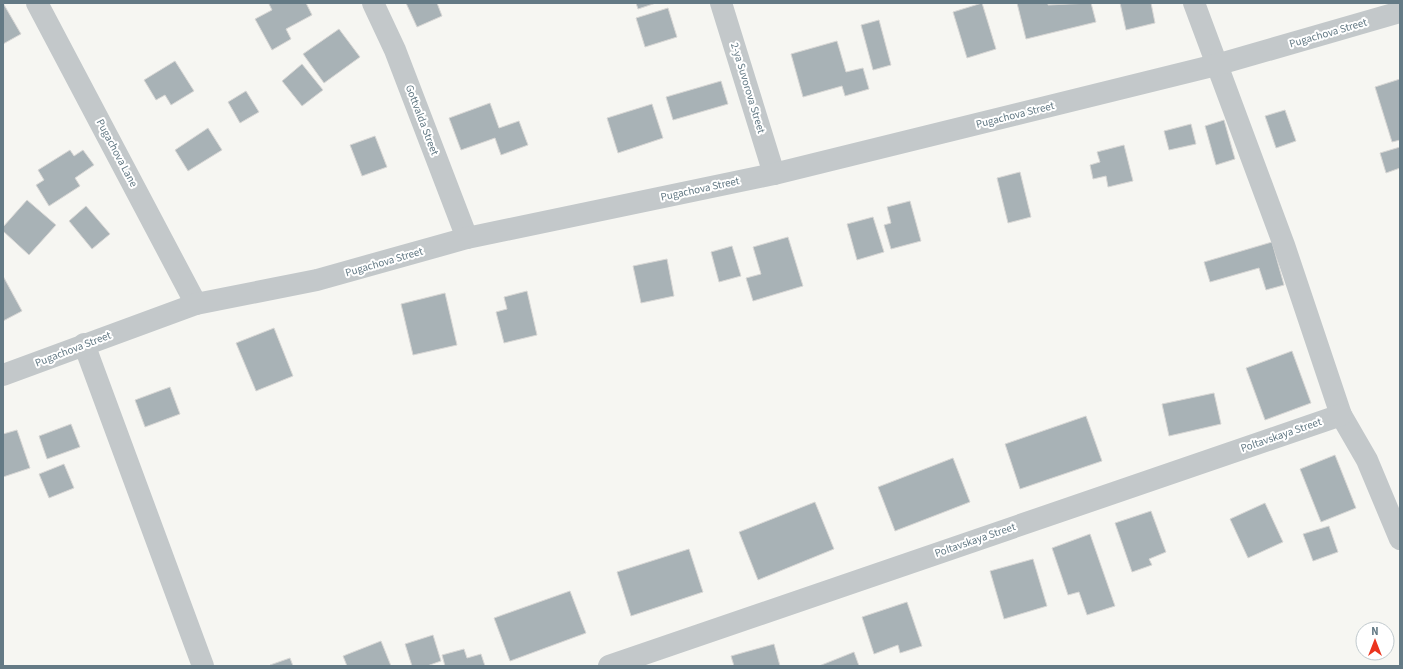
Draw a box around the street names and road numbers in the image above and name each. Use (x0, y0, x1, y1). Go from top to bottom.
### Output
street label: Pugachova Street (1287, 15, 1369, 51)
street label: 2-ya Suvorova Street (727, 41, 769, 136)
street label: Gottvalda Street (402, 83, 442, 158)
street label: Pugachova Street (974, 98, 1056, 132)
street label: Pugachova Lane (93, 116, 141, 190)
street label: Pugachova Street (659, 173, 741, 205)
street label: Pugachova Street (343, 244, 425, 280)
street label: Pugachova Street (33, 328, 113, 370)
street label: Poltavskaya Street (1239, 414, 1324, 456)
street label: Poltavskaya Street (933, 519, 1018, 561)

